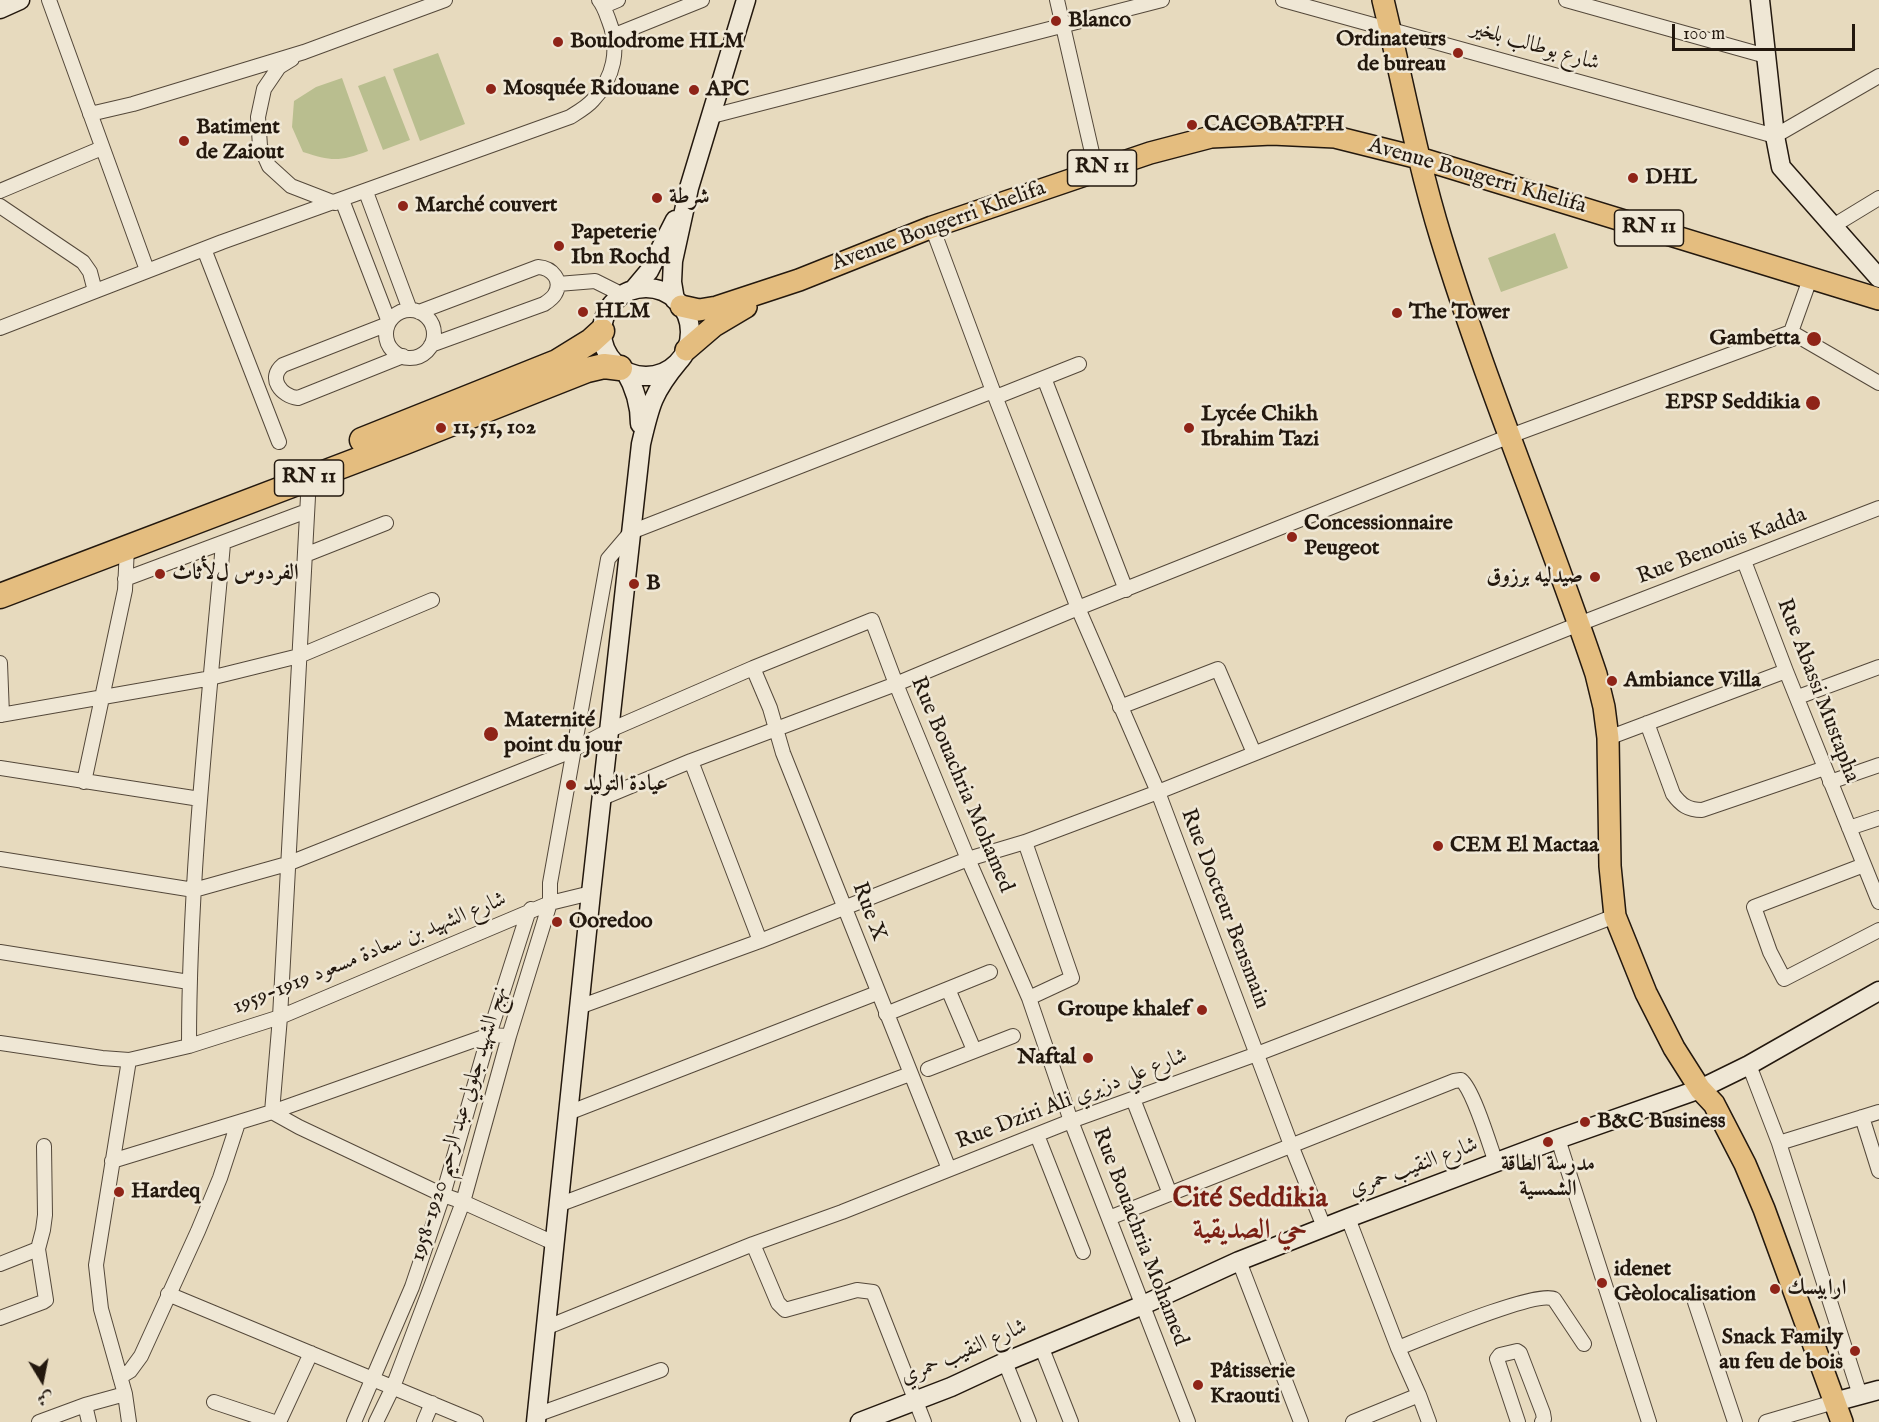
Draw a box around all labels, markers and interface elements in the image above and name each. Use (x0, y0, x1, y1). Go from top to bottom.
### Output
place label: Blanco (1068, 8, 1131, 34)
scale bar (1675, 12, 1858, 50)
marker: Blanco (1049, 14, 1063, 28)
street label: شارع بوطالب بلخير (1468, 16, 1602, 78)
text: 100 m (1683, 23, 1725, 46)
place label: Ordinateurs de bureau (1336, 27, 1446, 78)
place label: Boulodrome HLM (570, 29, 744, 55)
marker: Boulodrome HLM (551, 35, 565, 49)
marker: Ordinateurs de bureau (1451, 46, 1465, 60)
place label: Mosquée Ridouane (503, 76, 679, 102)
place label: APC (706, 77, 749, 103)
marker: Mosquée Ridouane (484, 82, 498, 96)
marker: APC (687, 83, 701, 97)
place label: CACOBATPH (1204, 112, 1344, 138)
place label: Batiment de Zaiout (196, 115, 284, 166)
marker: CACOBATPH (1185, 118, 1199, 132)
street label: Avenue Bougerri Khelifa (1365, 133, 1589, 221)
marker: Batiment de Zaiout (177, 134, 191, 148)
road number: RN 11 (1068, 150, 1136, 186)
place label: DHL (1645, 165, 1697, 191)
marker: DHL (1626, 171, 1640, 185)
street label: Avenue Bougerri Khelifa (828, 176, 1050, 278)
place label: شرطة (669, 185, 710, 211)
marker: شرطة (650, 191, 664, 205)
place label: Marché couvert (415, 193, 557, 219)
marker: Marché couvert (396, 199, 410, 213)
road number: RN 11 (1614, 210, 1684, 246)
place label: Papeterie Ibn Rochd (571, 220, 670, 272)
marker: Papeterie Ibn Rochd (552, 239, 566, 253)
place label: HLM (595, 299, 650, 325)
place label: The Tower (1409, 300, 1510, 326)
marker: HLM (576, 305, 590, 319)
marker: The Tower (1390, 306, 1404, 320)
place label: Gambetta (1710, 326, 1800, 352)
marker: Gambetta (1805, 330, 1823, 348)
place label: EPSP Seddikia (1665, 390, 1800, 416)
marker: EPSP Seddikia (1804, 394, 1822, 412)
place label: Lycée Chikh Ibrahim Tazi (1201, 402, 1319, 454)
place label: 11, 51, 102 (453, 415, 536, 441)
marker: 11, 51, 102 (434, 421, 448, 435)
marker: Lycée Chikh Ibrahim Tazi (1182, 421, 1196, 435)
road number: RN 11 (274, 460, 344, 496)
street label: Rue Benouis Kadda (1634, 503, 1810, 591)
place label: Concessionnaire Peugeot (1304, 511, 1453, 562)
marker: Concessionnaire Peugeot (1285, 530, 1299, 544)
place label: الفردوس لﻷثاث (172, 561, 299, 587)
place label: صيدليه برزوق (1486, 564, 1583, 590)
marker: الفردوس لﻷثاث (153, 567, 167, 581)
marker: صيدليه برزوق (1588, 570, 1602, 584)
place label: B (646, 571, 661, 597)
marker: B (627, 577, 641, 591)
street label: Rue Abassi Mustapha (1770, 595, 1864, 787)
place label: Ambiance Villa (1624, 668, 1761, 694)
street label: Rue Bouachria Mohamed (904, 673, 1018, 897)
marker: Ambiance Villa (1605, 674, 1619, 688)
place label: Maternité point du jour (504, 708, 622, 760)
marker: Maternité point du jour (482, 725, 500, 743)
place label: عيادة التوليد (583, 772, 668, 798)
marker: عيادة التوليد (564, 778, 578, 792)
street label: Rue Docteur Bensmain (1174, 805, 1274, 1013)
place label: CEM El Mactaa (1450, 833, 1599, 859)
marker: CEM El Mactaa (1431, 839, 1445, 853)
street label: Rue X (845, 879, 891, 945)
street label: شارع الشهيد بن سعادة مسعود 1919-1959 (229, 887, 511, 1021)
place label: Ooredoo (569, 909, 653, 935)
marker: Ooredoo (550, 915, 564, 929)
street label: نهج الشهيد جلولي عبد الرحيم 1920-1958 (405, 983, 515, 1265)
place label: Groupe khalef (1057, 997, 1190, 1023)
marker: Groupe khalef (1195, 1003, 1209, 1017)
street label: Rue Dziri Ali شارع علي دزيري (953, 1044, 1191, 1156)
place label: Naftal (1017, 1045, 1076, 1071)
marker: Naftal (1081, 1051, 1095, 1065)
place label: B&C Business (1597, 1109, 1725, 1135)
marker: B&C Business (1578, 1115, 1592, 1129)
street label: Rue Bouachria Mohamed (1085, 1124, 1193, 1350)
street label: شارع النقيب حمري (1346, 1132, 1482, 1204)
marker: مدرسة الطاقة الشمسية (1541, 1135, 1555, 1149)
place label: مدرسة الطاقة الشمسية (1501, 1152, 1595, 1204)
place label: Hardeq (131, 1179, 200, 1205)
district label: Cité Seddikia حي الصديقية (1172, 1183, 1328, 1249)
marker: Hardeq (112, 1185, 126, 1199)
place label: idenet Gèolocalisation (1614, 1257, 1756, 1308)
marker: idenet Gèolocalisation (1595, 1276, 1609, 1290)
place label: ارابيسك (1787, 1276, 1846, 1302)
marker: ارابيسك (1768, 1282, 1782, 1296)
street label: شارع النقيب حمري (897, 1314, 1031, 1392)
place label: Snack Family au feu de bois (1719, 1325, 1843, 1376)
marker: Snack Family au feu de bois (1848, 1344, 1862, 1358)
north arrow (12, 1350, 72, 1410)
place label: Pâtisserie Kraouti (1210, 1359, 1295, 1410)
marker: Pâtisserie Kraouti (1191, 1378, 1205, 1392)
text: ش (36, 1387, 55, 1409)

